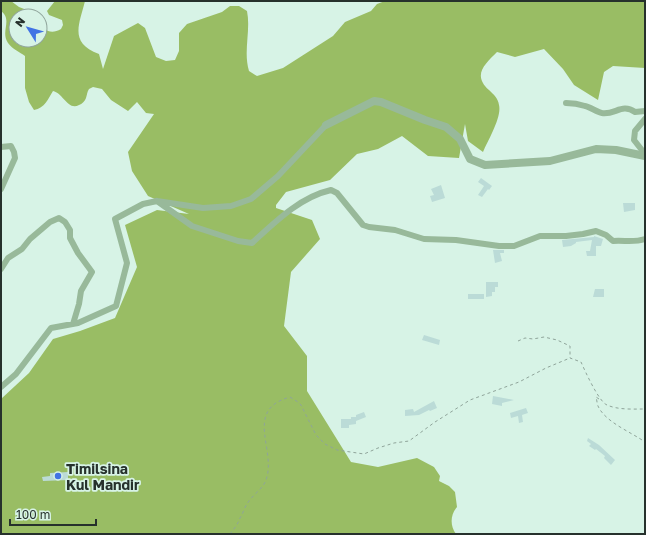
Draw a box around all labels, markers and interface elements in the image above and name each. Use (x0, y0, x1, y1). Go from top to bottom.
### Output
north arrow (8, 8, 48, 48)
text: N (12, 14, 27, 29)
place label: Timilsina Kul Mandir (66, 460, 140, 493)
marker: Timilsina Kul Mandir (53, 471, 63, 481)
scale bar (10, 501, 96, 527)
text: 100 m (16, 507, 50, 522)

